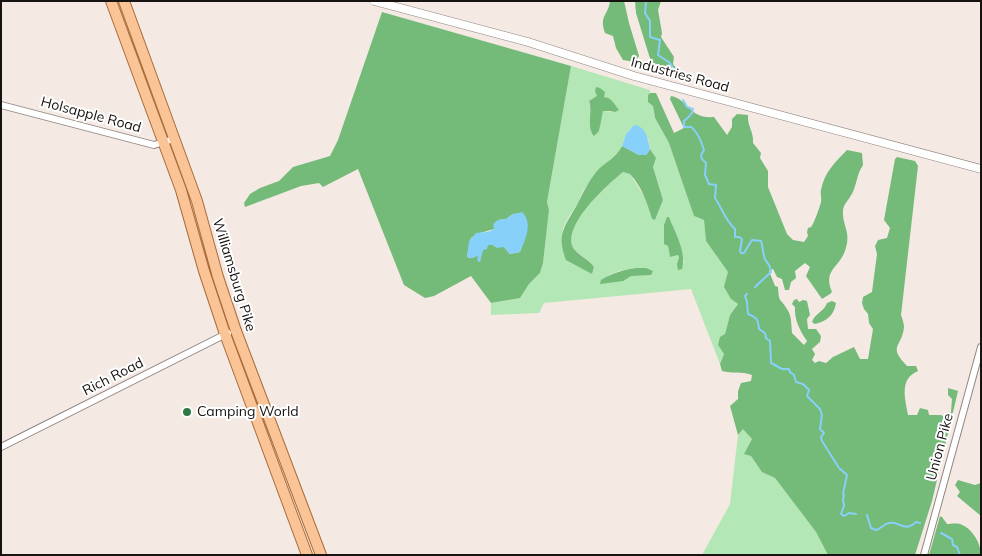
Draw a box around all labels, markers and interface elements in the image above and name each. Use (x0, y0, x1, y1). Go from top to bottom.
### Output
street label: Industries Road (629, 54, 731, 96)
street label: Holsapple Road (39, 94, 143, 136)
street label: Williamsburg Pike (209, 217, 259, 333)
street label: Rich Road (80, 355, 146, 399)
place label: Camping World (197, 404, 299, 420)
marker: Camping World (181, 406, 193, 418)
street label: Union Pike (923, 412, 957, 482)

